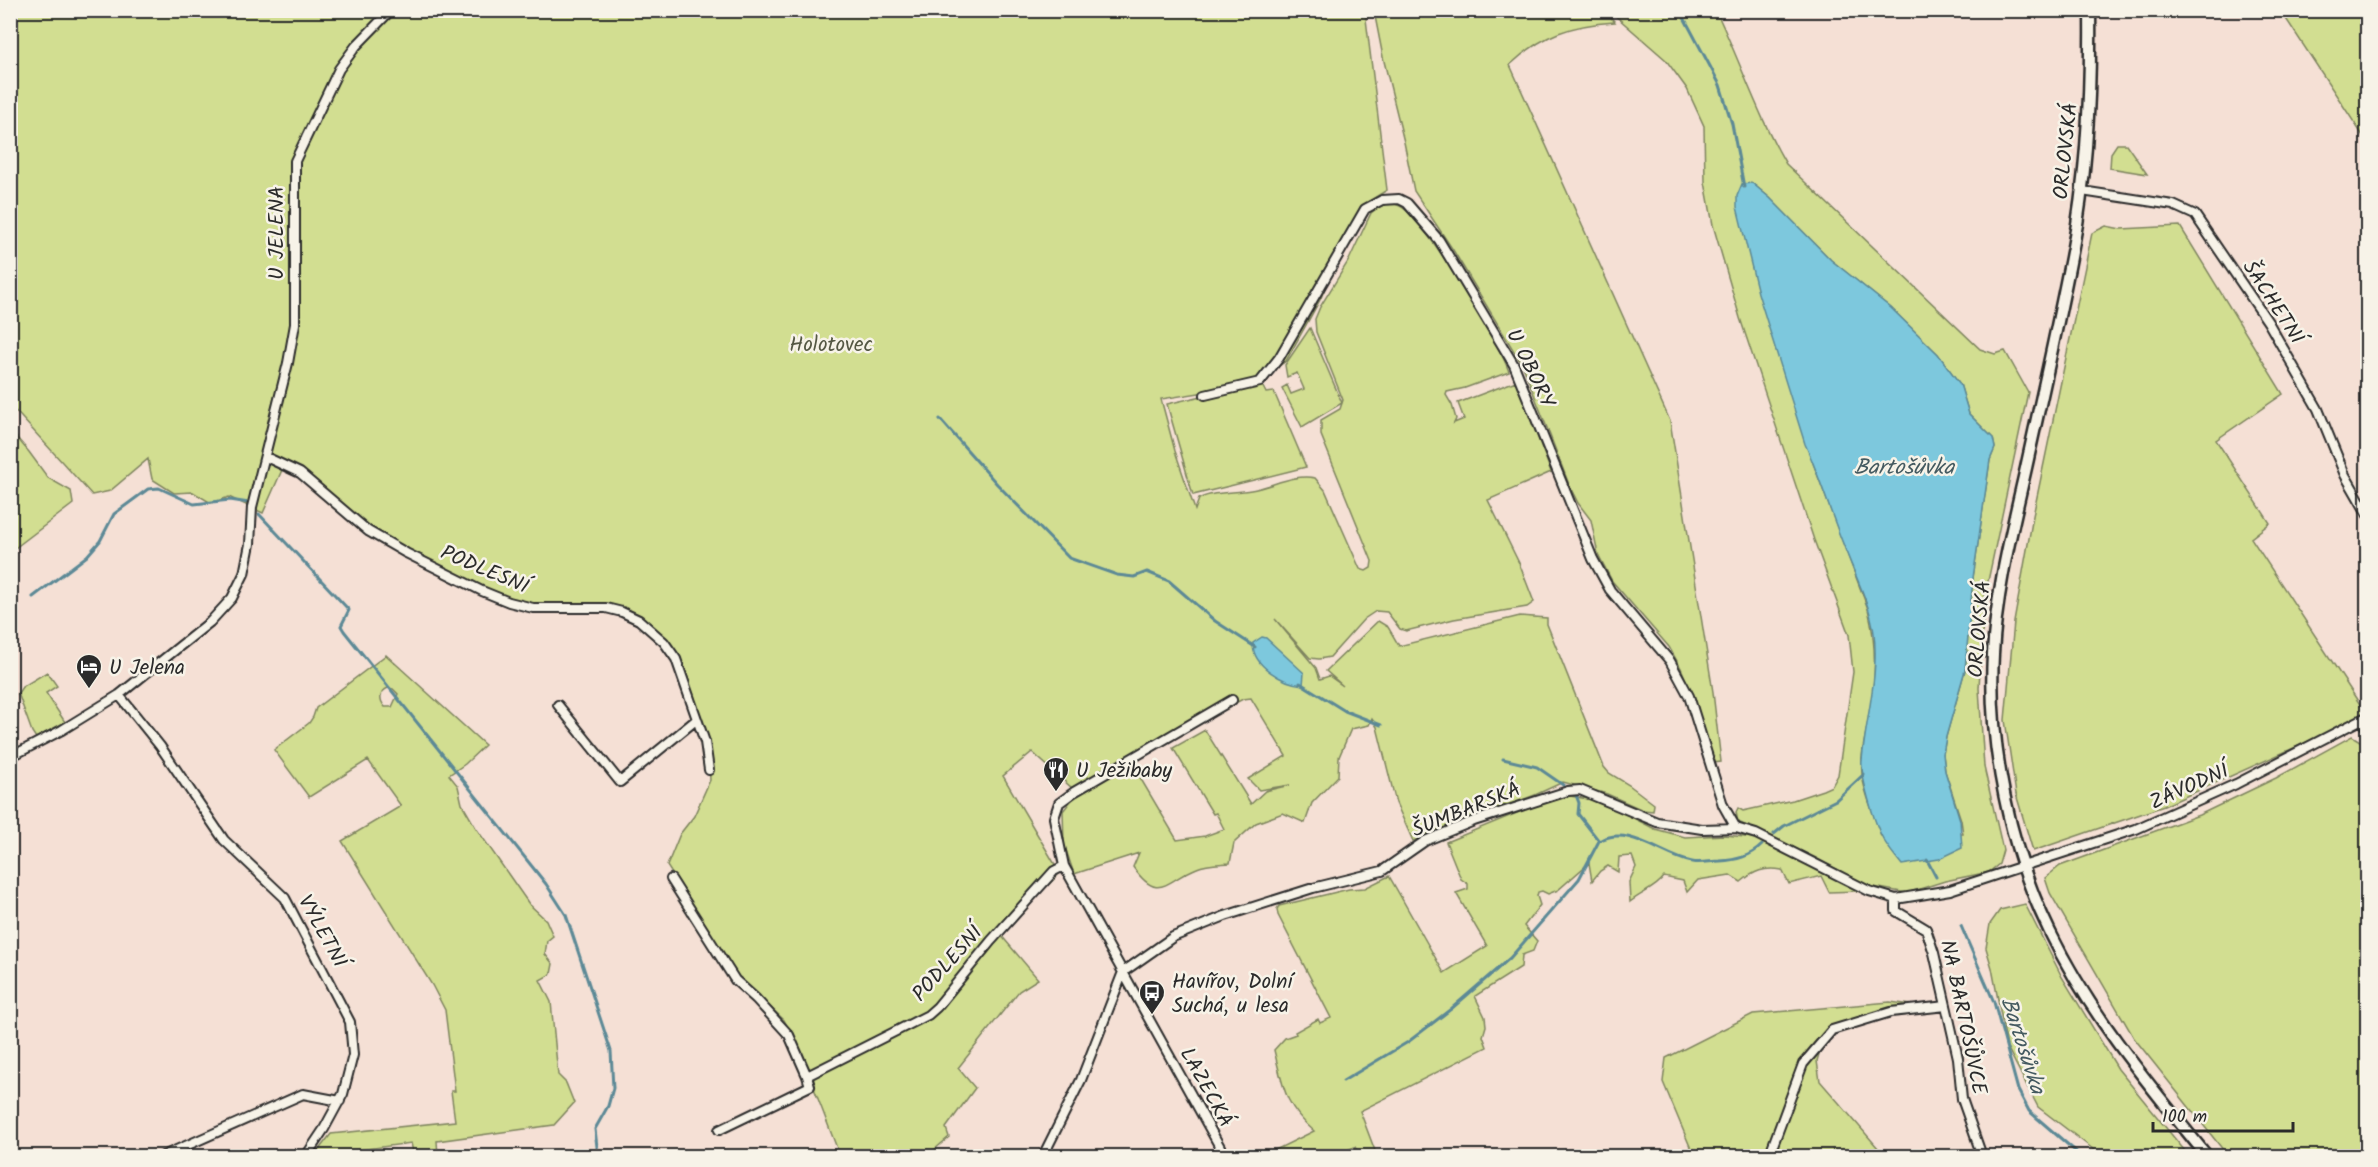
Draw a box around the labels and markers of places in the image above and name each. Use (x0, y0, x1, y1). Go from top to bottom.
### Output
hotel icon: U Jelena (74, 652, 104, 690)
place label: U Jelena (109, 652, 185, 685)
restaurant icon: U Ježibaby (1041, 755, 1071, 793)
place label: U Ježibaby (1076, 755, 1172, 788)
place label: Havířov, Dolní Suchá, u lesa (1172, 966, 1295, 1023)
bus stop icon: Havířov, Dolní Suchá, u lesa (1137, 978, 1167, 1016)

